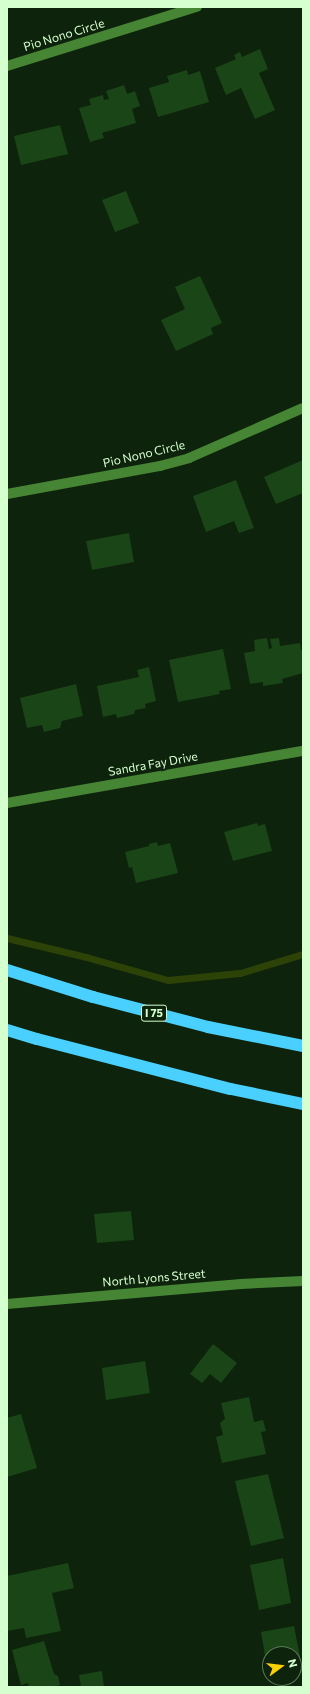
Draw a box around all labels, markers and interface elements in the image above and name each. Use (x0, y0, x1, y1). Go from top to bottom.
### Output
street label: Pio Nono Circle (22, 16, 106, 54)
street label: Pio Nono Circle (102, 438, 186, 470)
street label: Sandra Fay Drive (107, 749, 199, 779)
road number: I 75 (141, 1004, 167, 1022)
street label: North Lyons Street (102, 1266, 206, 1290)
north arrow (262, 1646, 302, 1686)
text: N (286, 1657, 300, 1669)

